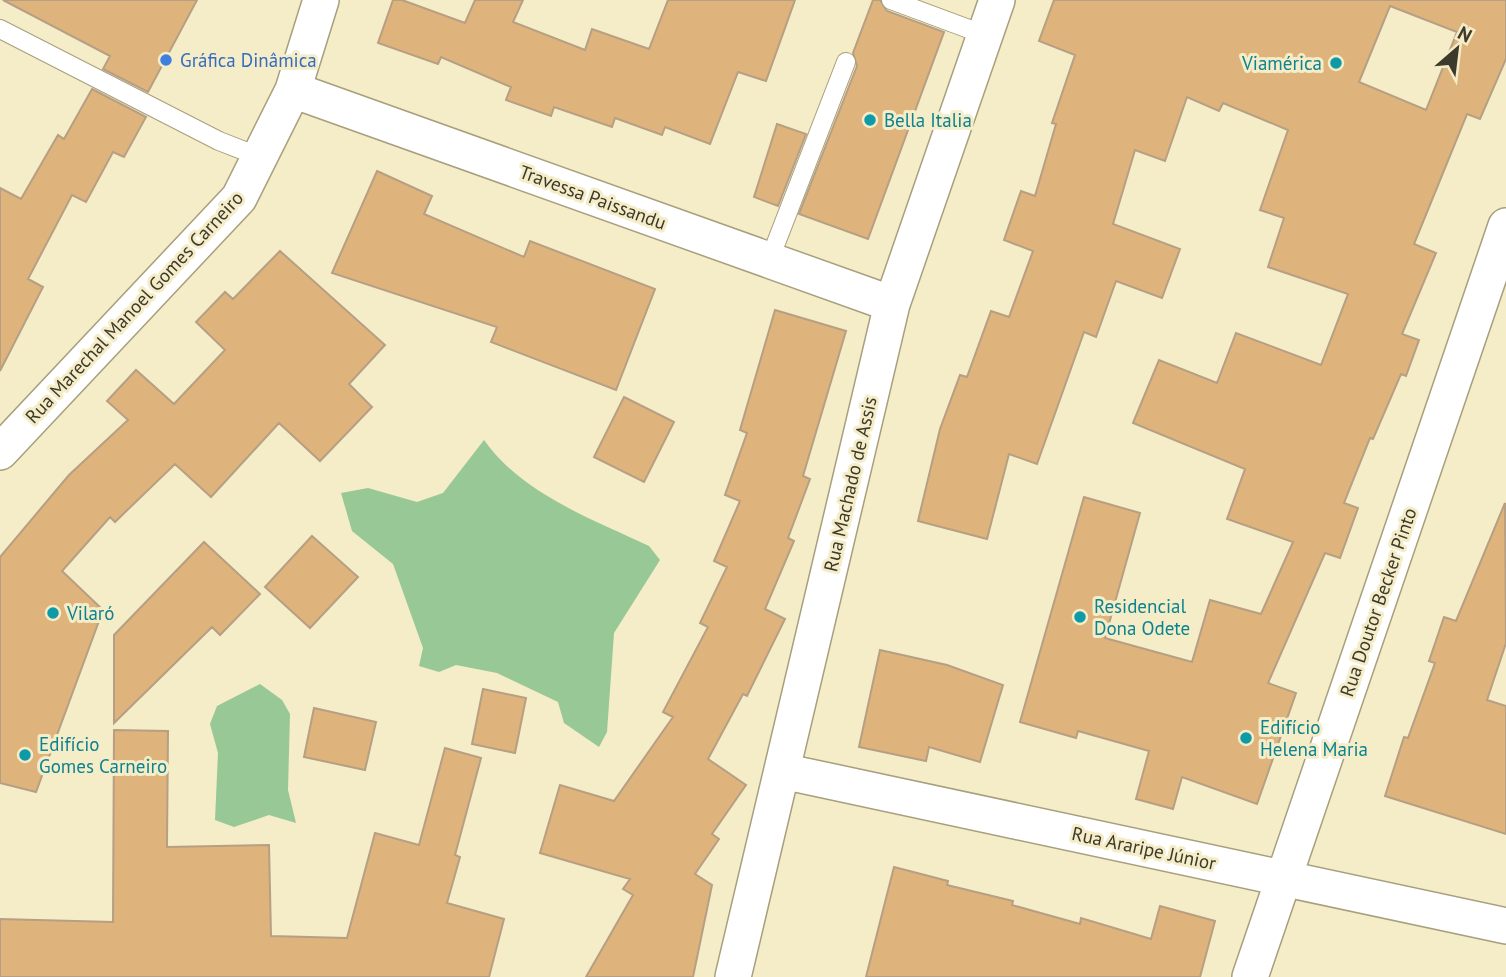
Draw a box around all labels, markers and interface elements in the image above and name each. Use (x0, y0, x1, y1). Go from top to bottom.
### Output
north arrow (1422, 14, 1492, 84)
text: N (1454, 20, 1476, 48)
place label: Gráfica Dinâmica (180, 48, 317, 72)
place label: Viamérica (1241, 51, 1322, 75)
marker: Gráfica Dinâmica (158, 52, 174, 68)
marker: Viamérica (1328, 55, 1344, 71)
place label: Bella Italia (884, 108, 972, 132)
marker: Bella Italia (862, 112, 878, 128)
street label: Travessa Paissandu (516, 159, 670, 235)
street label: Rua Marechal Manoel Gomes Carneiro (20, 186, 248, 428)
street label: Rua Machado de Assis (818, 394, 882, 574)
street label: Rua Doutor Becker Pinto (1334, 504, 1422, 700)
place label: Residencial Dona Odete (1094, 594, 1190, 640)
place label: Vilaró (66, 601, 115, 625)
marker: Vilaró (45, 605, 61, 621)
marker: Residencial Dona Odete (1072, 609, 1088, 625)
place label: Edifício Helena Maria (1260, 715, 1368, 761)
marker: Edifício Helena Maria (1238, 730, 1254, 746)
place label: Edifício Gomes Carneiro (39, 732, 167, 778)
marker: Edifício Gomes Carneiro (17, 747, 33, 763)
street label: Rua Araripe Júnior (1070, 821, 1219, 875)

